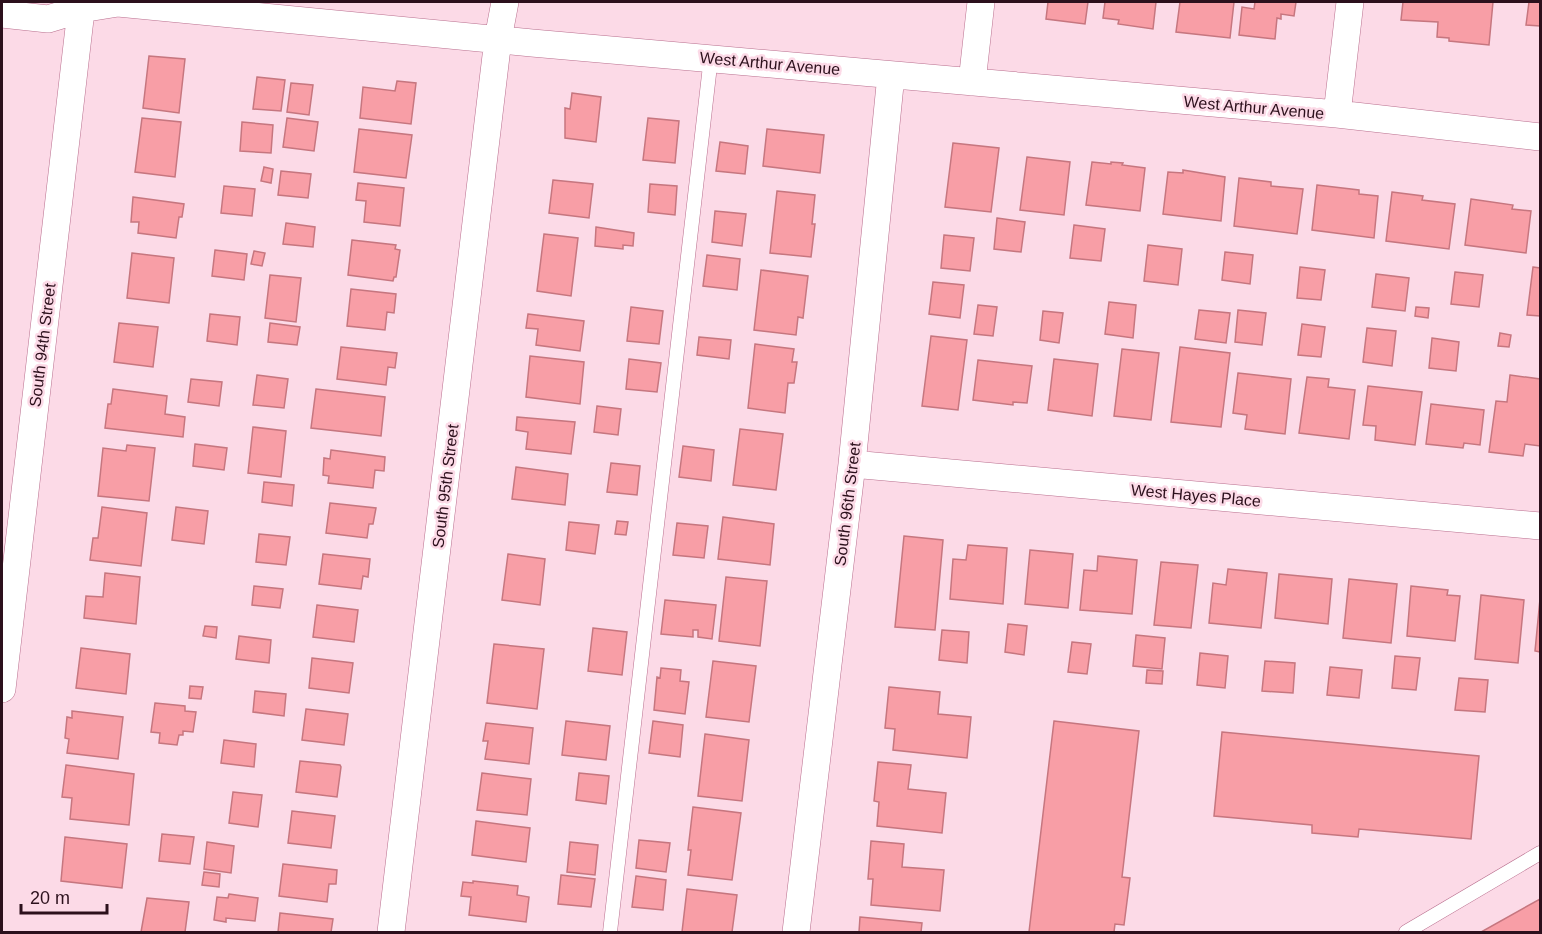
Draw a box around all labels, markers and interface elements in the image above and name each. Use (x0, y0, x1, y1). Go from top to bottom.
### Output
street label: West Arthur Avenue (699, 49, 841, 78)
street label: West Arthur Avenue (1183, 93, 1325, 122)
street label: South 94th Street (26, 282, 59, 408)
street label: South 95th Street (429, 423, 462, 549)
street label: South 96th Street (831, 441, 864, 567)
street label: West Hayes Place (1130, 481, 1262, 510)
scale bar (21, 877, 106, 915)
text: 20 m (30, 888, 70, 908)

